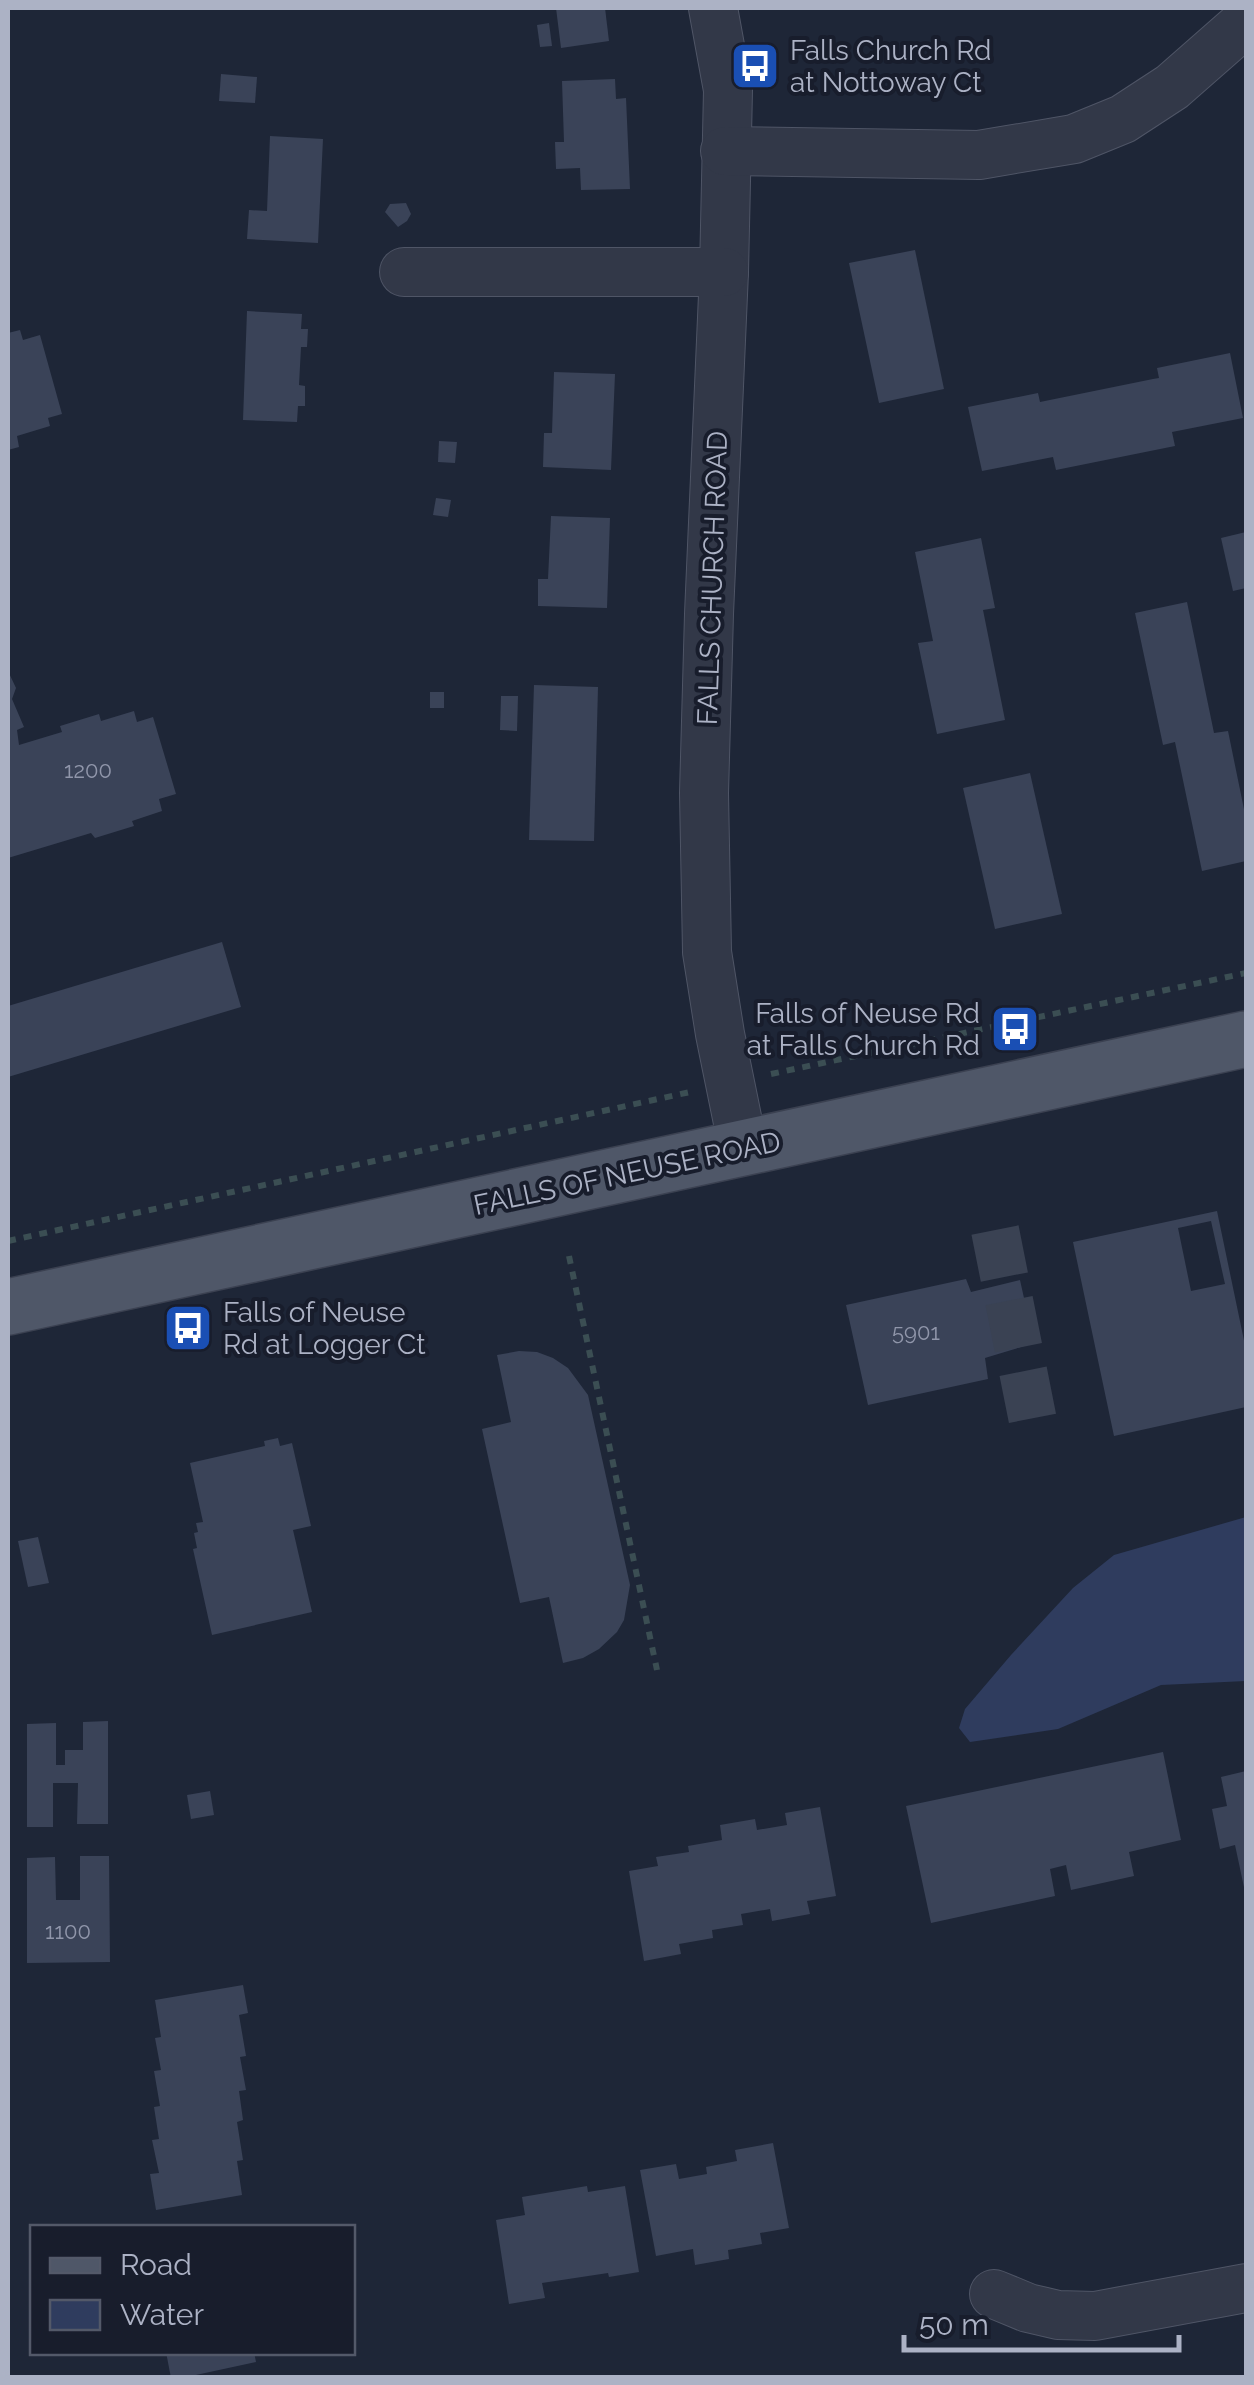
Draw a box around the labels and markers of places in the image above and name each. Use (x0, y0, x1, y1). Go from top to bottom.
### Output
place label: Falls Church Rd at Nottoway Ct (790, 34, 991, 99)
bus stop icon: Falls Church Rd at Nottoway Ct (729, 40, 781, 92)
place label: Falls of Neuse Rd at Falls Church Rd (747, 997, 980, 1062)
bus stop icon: Falls of Neuse Rd at Falls Church Rd (989, 1003, 1041, 1055)
place label: Falls of Neuse Rd at Logger Ct (223, 1296, 426, 1361)
bus stop icon: Falls of Neuse Rd at Logger Ct (162, 1302, 214, 1354)

